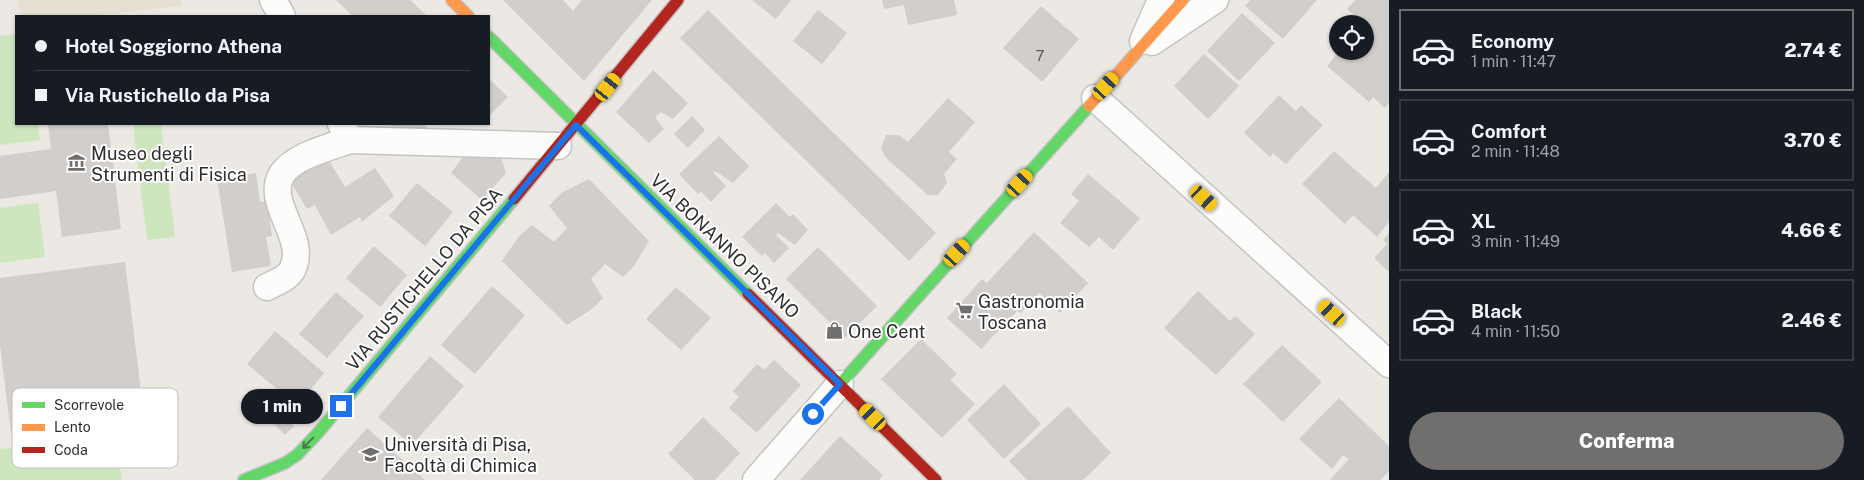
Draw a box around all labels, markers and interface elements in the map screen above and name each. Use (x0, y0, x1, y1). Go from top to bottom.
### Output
map controls (1329, 15, 1374, 60)
button: locate (1329, 15, 1374, 60)
icon: car (1411, 28, 1456, 73)
text: Economy (1471, 30, 1554, 52)
text: Hotel Soggiorno Athena (65, 35, 282, 57)
text: 2.74 € (1784, 39, 1842, 61)
house number: 7 (1035, 47, 1045, 64)
text: 1 min · 11:47 (1471, 52, 1556, 71)
car (1090, 70, 1121, 102)
car (592, 71, 623, 103)
text: Via Rustichello da Pisa (65, 84, 270, 106)
icon: car (1411, 118, 1456, 163)
text: Comfort (1471, 120, 1547, 142)
text: 3.70 € (1784, 129, 1842, 151)
text: 2 min · 11:48 (1471, 142, 1560, 161)
place label: Museo degli Strumenti di Fisica (91, 143, 247, 185)
museum icon: Museo degli Strumenti di Fisica (67, 153, 87, 173)
car (1004, 167, 1035, 199)
street label: VIA BONANNO PISANO (646, 169, 804, 323)
car (1187, 182, 1220, 214)
street label: VIA RUSTICHELLO DA PISA (341, 183, 507, 375)
icon: car (1411, 208, 1456, 253)
text: XL (1471, 210, 1496, 232)
text: 4.66 € (1781, 219, 1842, 241)
text: 3 min · 11:49 (1471, 232, 1560, 251)
car (941, 237, 972, 269)
place label: Gastronomia Toscana (978, 291, 1085, 333)
car (1315, 297, 1348, 329)
icon: car (1411, 298, 1456, 343)
text: Black (1471, 300, 1522, 322)
supermarket icon: Gastronomia Toscana (954, 301, 974, 321)
text: 2.46 € (1782, 309, 1842, 331)
shop icon: One Cent (824, 321, 844, 341)
place label: One Cent (848, 321, 926, 342)
text: 4 min · 11:50 (1471, 322, 1560, 341)
legend (12, 388, 178, 468)
callout: 1 min (241, 388, 324, 424)
route end (330, 395, 352, 417)
text: Scorrevole (54, 397, 124, 413)
text: 1 min (262, 397, 302, 416)
car (857, 401, 888, 433)
route start (802, 403, 824, 425)
button: Conferma (1409, 412, 1844, 470)
text: Lento (54, 419, 91, 435)
place label: Università di Pisa, Facoltà di Chimica (384, 434, 537, 476)
one-way arrow (302, 437, 314, 450)
text: Coda (54, 442, 88, 458)
school or university icon: Università di Pisa, Facoltà di Chimica (360, 444, 380, 464)

